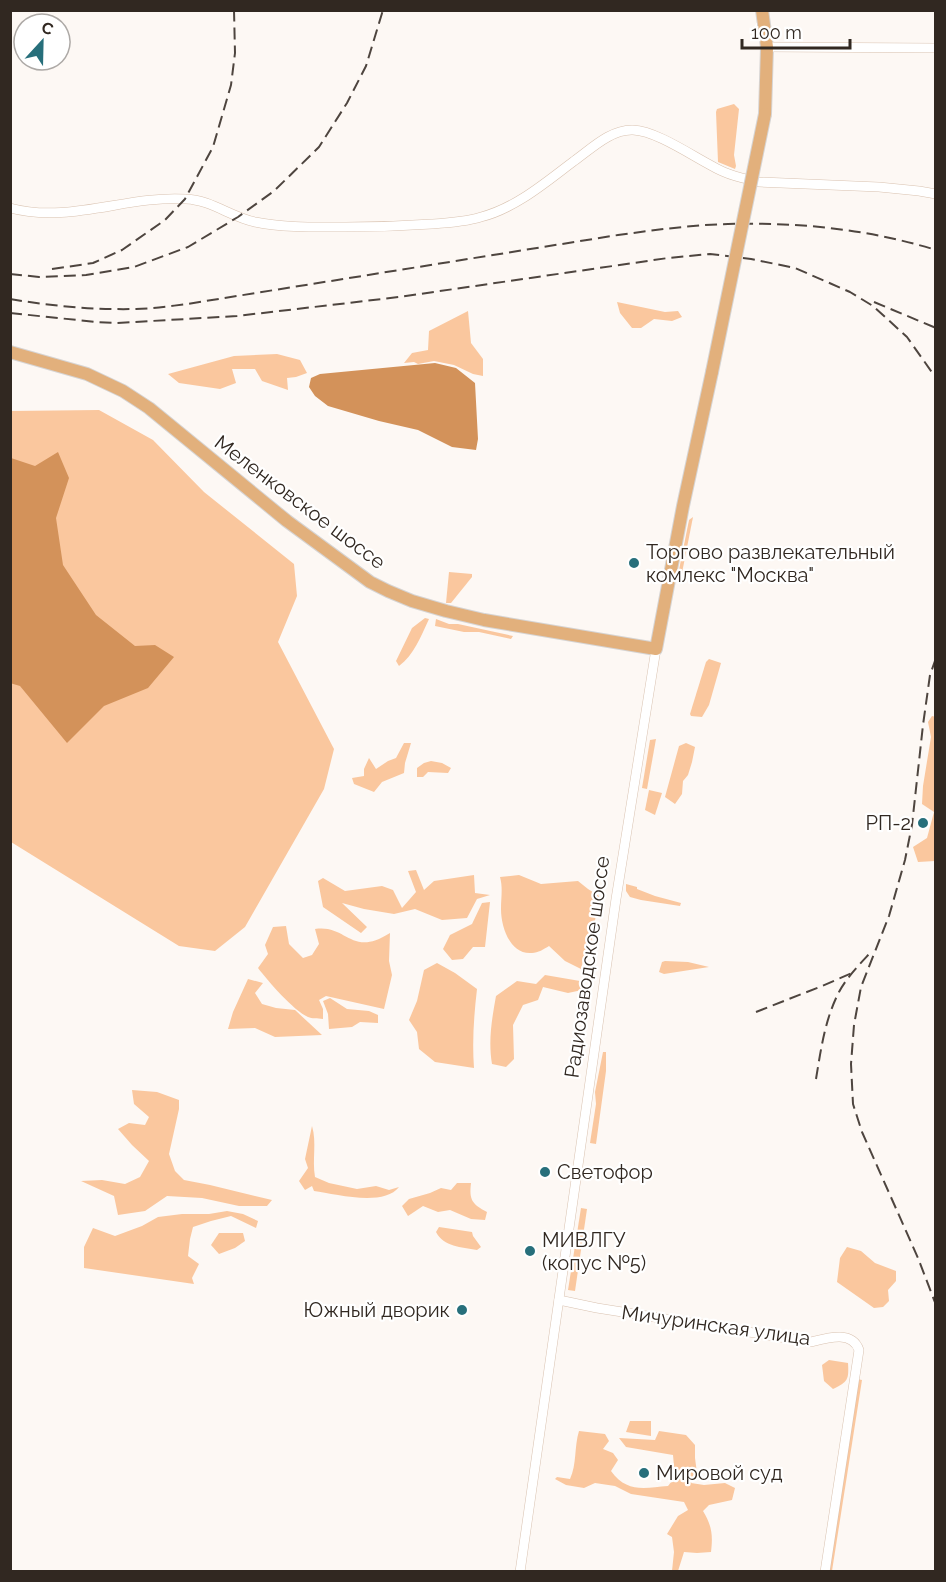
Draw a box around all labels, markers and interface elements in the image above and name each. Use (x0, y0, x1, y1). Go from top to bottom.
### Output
north arrow (12, 12, 72, 72)
scale bar (742, 12, 850, 50)
text: С (39, 18, 56, 39)
text: 100 m (751, 22, 802, 43)
street label: Меленковское шоссе (210, 430, 390, 574)
place label: Торгово развлекательный комлекс "Москва" (646, 540, 895, 587)
marker: Торгово развлекательный комлекс "Москва" (627, 556, 641, 570)
place label: РП-2 (865, 811, 911, 835)
marker: РП-2 (916, 816, 930, 830)
street label: Радиозаводское шоссе (560, 854, 614, 1080)
place label: Светофор (557, 1160, 653, 1184)
marker: Светофор (538, 1165, 552, 1179)
place label: МИВЛГУ (копус №5) (542, 1228, 646, 1275)
marker: МИВЛГУ (копус №5) (523, 1244, 537, 1258)
place label: Южный дворик (304, 1298, 450, 1322)
street label: Мичуринская улица (620, 1300, 812, 1350)
marker: Южный дворик (455, 1303, 469, 1317)
place label: Мировой суд (656, 1461, 783, 1485)
marker: Мировой суд (637, 1466, 651, 1480)

